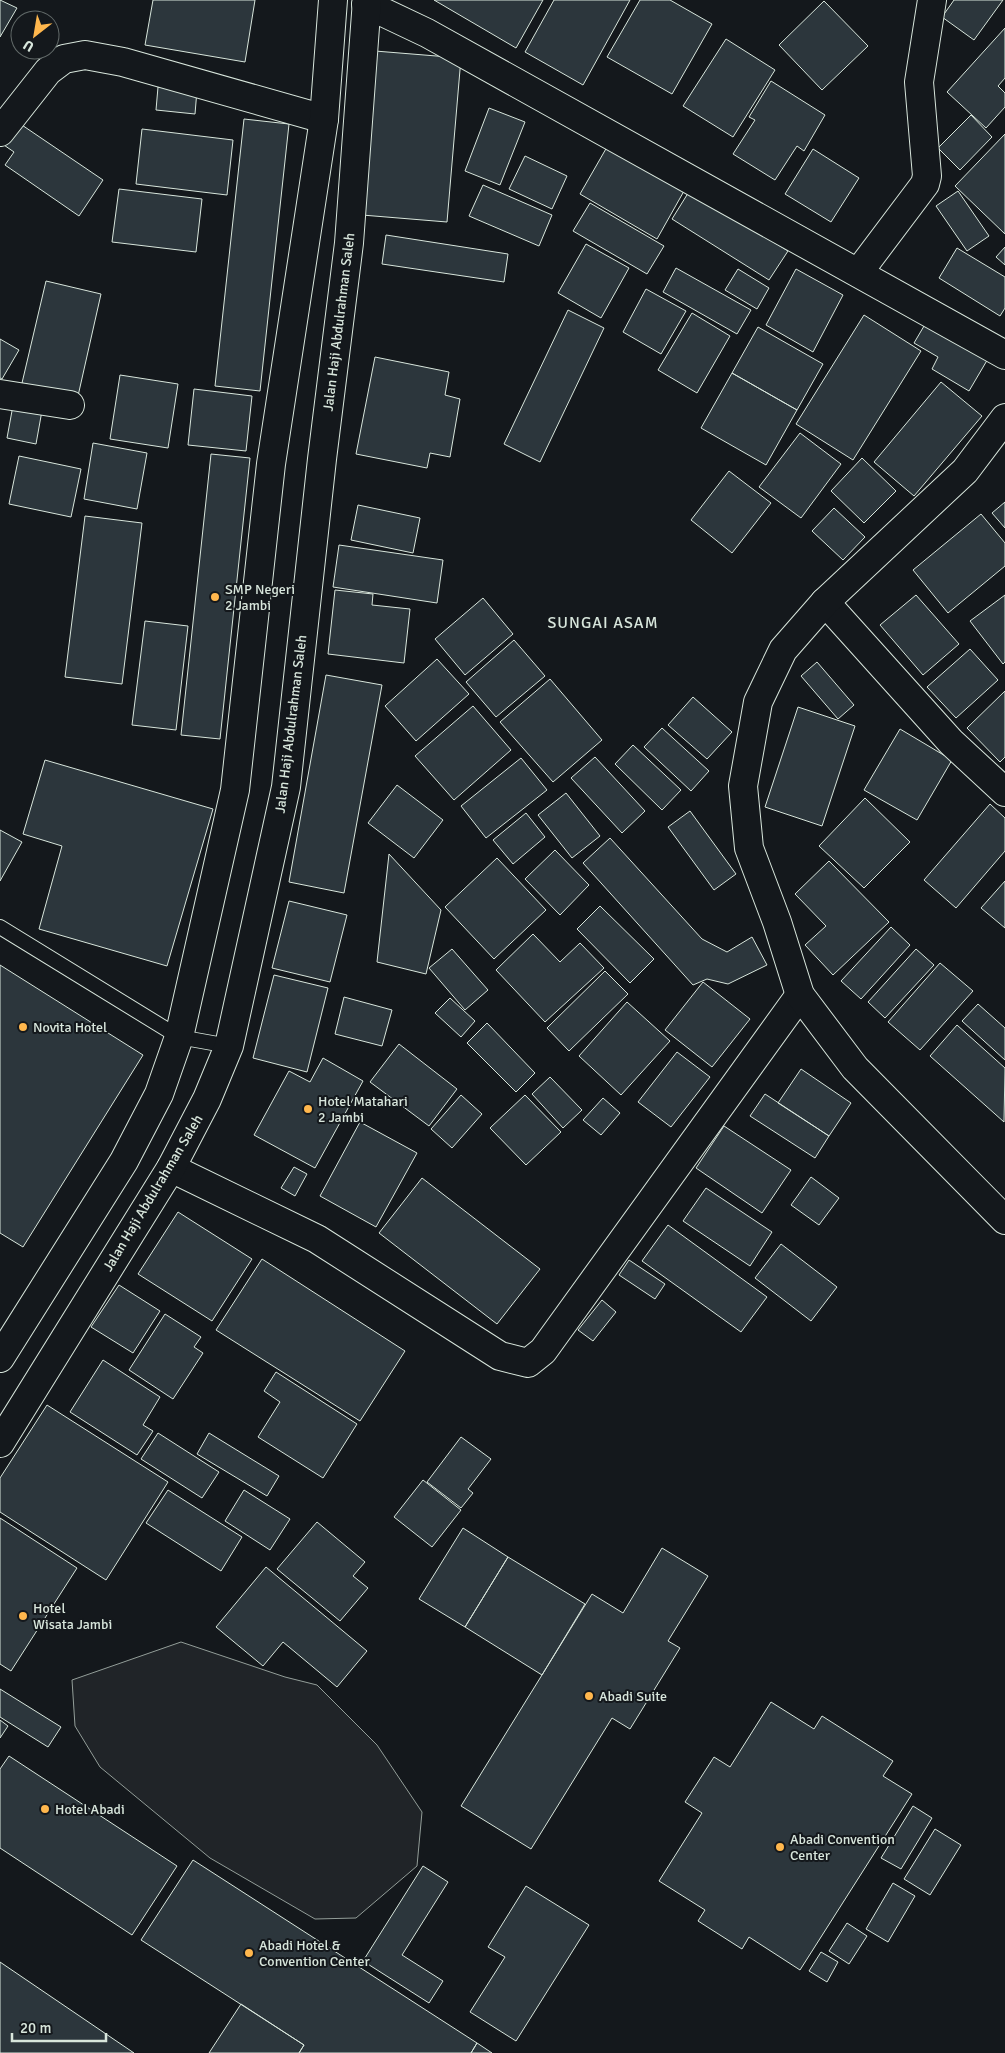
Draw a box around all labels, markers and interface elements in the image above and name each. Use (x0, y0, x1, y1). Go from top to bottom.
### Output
north arrow (10, 10, 60, 60)
text: U (20, 36, 37, 55)
street label: Jalan Haji Abdulrahman Saleh (320, 232, 358, 412)
place label: SMP Negeri 2 Jambi (225, 581, 295, 614)
marker: SMP Negeri 2 Jambi (209, 591, 221, 603)
district label: SUNGAI ASAM (547, 613, 659, 633)
street label: Jalan Haji Abdulrahman Saleh (272, 634, 310, 814)
place label: Novita Hotel (33, 1019, 107, 1036)
marker: Novita Hotel (17, 1021, 29, 1033)
place label: Hotel Matahari 2 Jambi (318, 1093, 408, 1126)
marker: Hotel Matahari 2 Jambi (302, 1103, 314, 1115)
street label: Jalan Haji Abdulrahman Saleh (99, 1112, 207, 1274)
place label: Hotel Wisata Jambi (33, 1600, 112, 1633)
marker: Hotel Wisata Jambi (17, 1610, 29, 1622)
place label: Abadi Suite (599, 1688, 667, 1705)
marker: Abadi Suite (583, 1690, 595, 1702)
place label: Hotel Abadi (55, 1801, 125, 1818)
marker: Hotel Abadi (39, 1803, 51, 1815)
place label: Abadi Convention Center (790, 1831, 895, 1864)
marker: Abadi Convention Center (774, 1841, 786, 1853)
place label: Abadi Hotel & Convention Center (259, 1937, 370, 1970)
marker: Abadi Hotel & Convention Center (243, 1947, 255, 1959)
scale bar (12, 2010, 106, 2042)
text: 20 m (20, 2019, 51, 2037)

